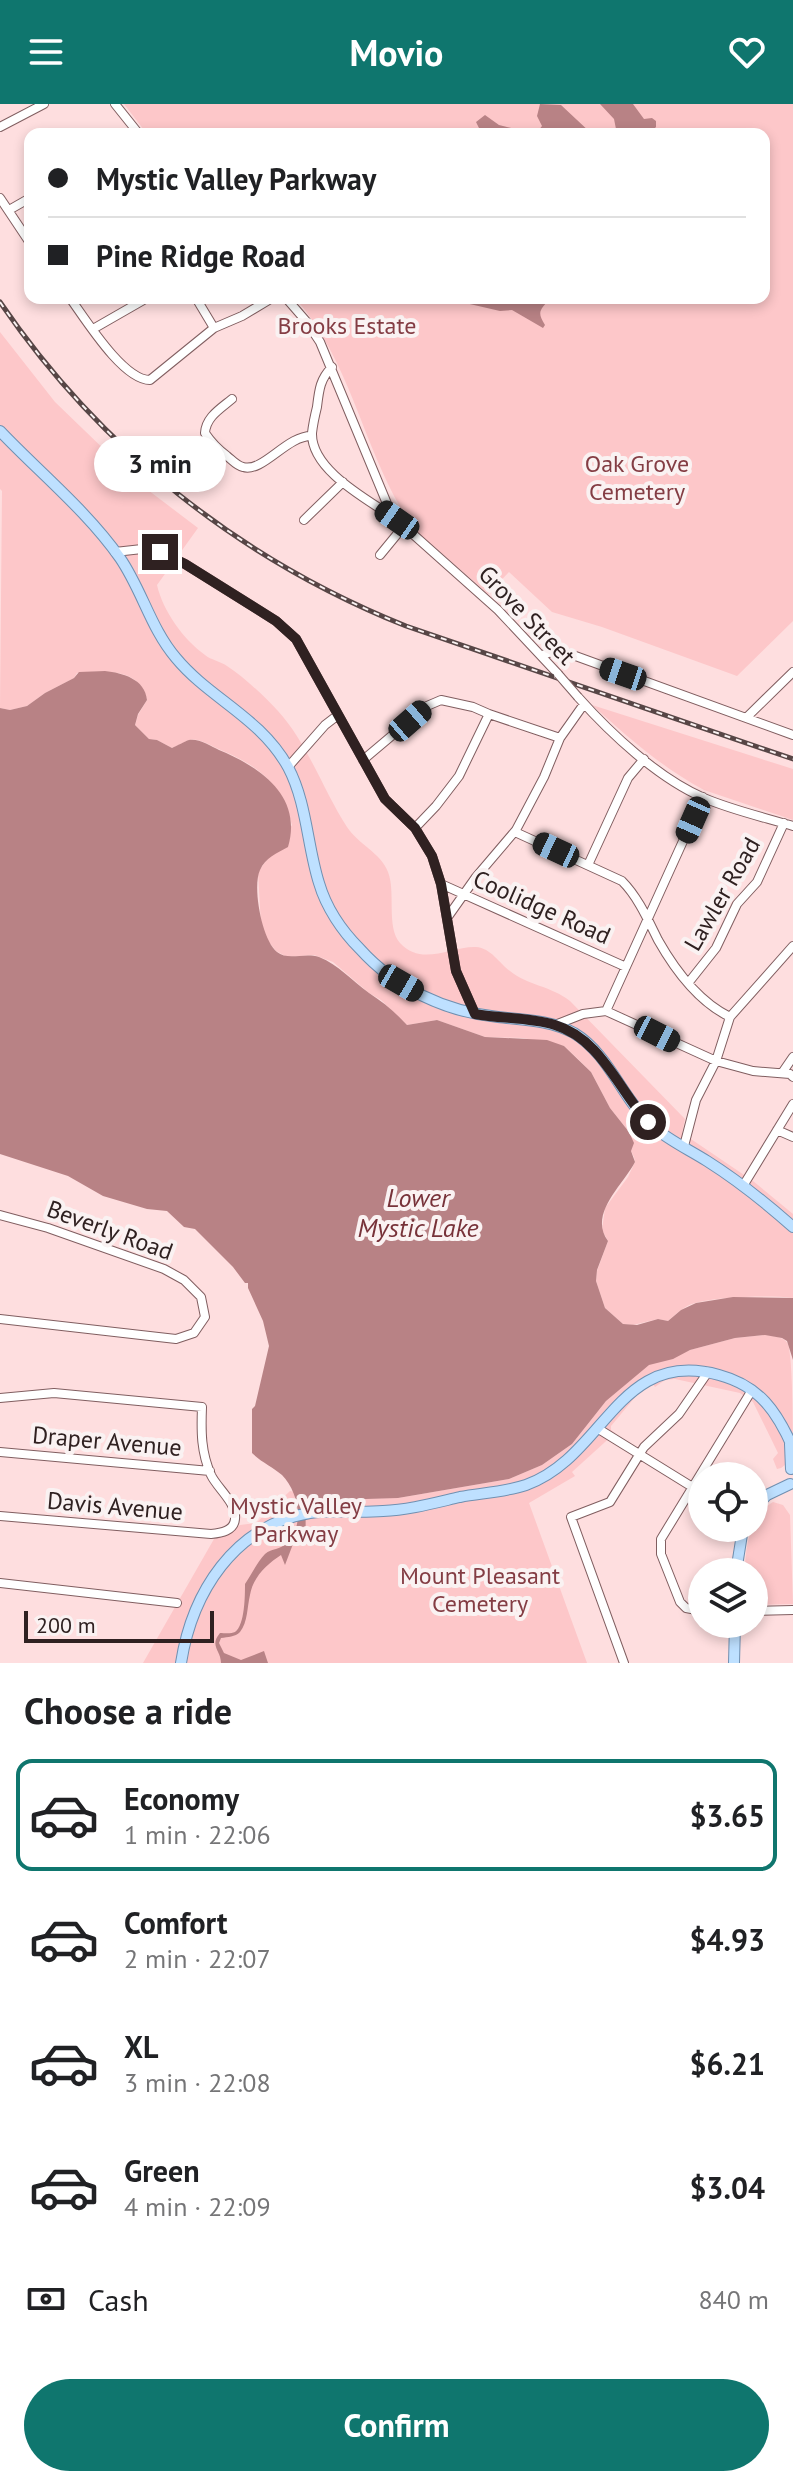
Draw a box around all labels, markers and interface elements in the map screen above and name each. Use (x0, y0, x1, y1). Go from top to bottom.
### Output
text: Movio (350, 29, 443, 76)
icon: menu (24, 30, 68, 74)
icon: heart (725, 30, 769, 74)
text: Mystic Valley Parkway (96, 159, 376, 198)
text: Pine Ridge Road (96, 236, 305, 275)
park label: Brooks Estate (278, 310, 416, 341)
callout: 3 min (94, 436, 226, 492)
text: 3 min (128, 447, 192, 480)
park label: Oak Grove Cemetery (585, 448, 689, 507)
car (370, 496, 424, 544)
route end (142, 534, 178, 570)
street label: Grove Street (472, 559, 582, 671)
car (596, 655, 650, 693)
car (384, 696, 436, 746)
car (672, 793, 714, 847)
car (529, 829, 583, 871)
street label: Lawler Road (677, 832, 767, 956)
street label: Coolidge Road (468, 863, 616, 951)
car (374, 961, 428, 1005)
car (630, 1012, 684, 1056)
route start (630, 1104, 666, 1140)
water label: Lower Mystic Lake (358, 1181, 478, 1244)
street label: Beverly Road (43, 1193, 177, 1267)
street label: Draper Avenue (31, 1419, 183, 1463)
map controls (688, 1462, 768, 1638)
button: locate (688, 1462, 768, 1542)
street label: Davis Avenue (46, 1485, 184, 1527)
park label: Mystic Valley Parkway (230, 1490, 362, 1549)
button: layers (688, 1558, 768, 1638)
park label: Mount Pleasant Cemetery (400, 1560, 560, 1619)
scale bar (24, 1607, 214, 1643)
text: 200 m (36, 1611, 96, 1639)
text: Choose a ride (24, 1687, 232, 1734)
icon: car (28, 1779, 100, 1851)
text: Economy (124, 1779, 239, 1818)
text: $3.65 (690, 1796, 765, 1835)
text: 1 min · 22:06 (124, 1818, 271, 1851)
icon: car (28, 1903, 100, 1975)
text: Comfort (124, 1903, 227, 1942)
text: $4.93 (690, 1920, 765, 1959)
text: 2 min · 22:07 (124, 1942, 271, 1975)
icon: car (28, 2027, 100, 2099)
text: XL (124, 2027, 158, 2066)
text: $6.21 (690, 2044, 765, 2083)
text: 3 min · 22:08 (124, 2066, 271, 2099)
icon: car (28, 2151, 100, 2223)
text: Green (124, 2151, 199, 2190)
text: $3.04 (690, 2168, 765, 2207)
text: 4 min · 22:09 (124, 2190, 271, 2223)
icon: cash (24, 2277, 68, 2321)
text: Cash (88, 2280, 149, 2319)
text: 840 m (698, 2283, 769, 2316)
button: Confirm (24, 2379, 769, 2471)

